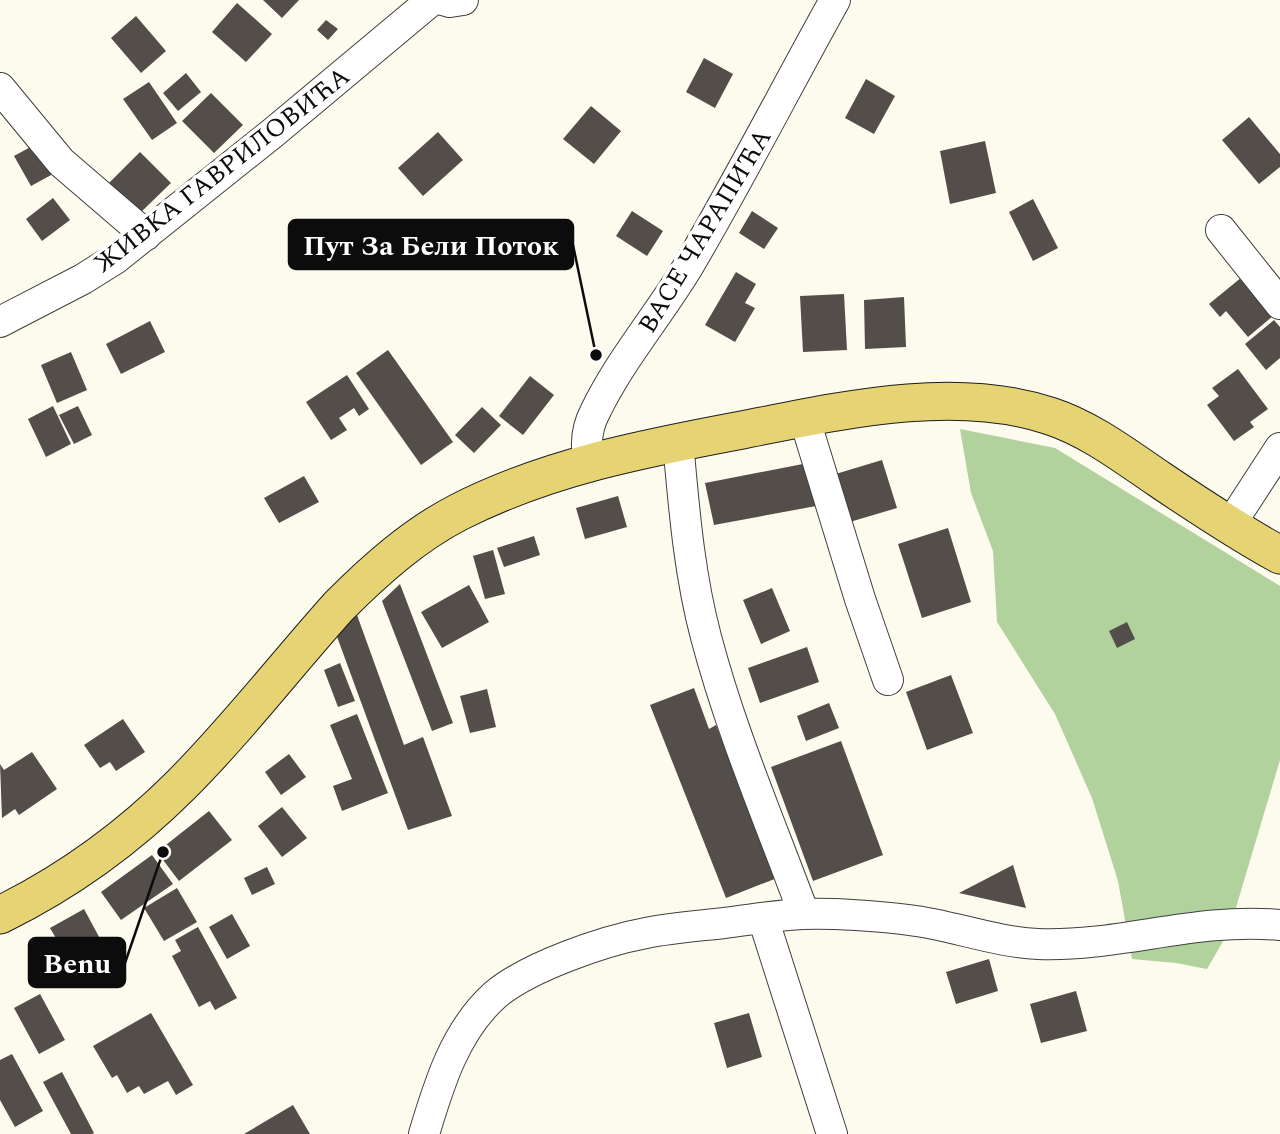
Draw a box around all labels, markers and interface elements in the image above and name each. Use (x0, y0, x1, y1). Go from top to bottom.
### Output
street label: ЖИВКА ГАВРИЛОВИЋА (85, 57, 359, 283)
street label: ВАСЕ ЧАРАПИЋА (628, 121, 782, 341)
callout: Пут За Бели Поток (289, 220, 573, 269)
text: Пут За Бели Поток (303, 225, 559, 268)
callout: Benu (29, 938, 125, 987)
text: Benu (43, 943, 111, 986)

